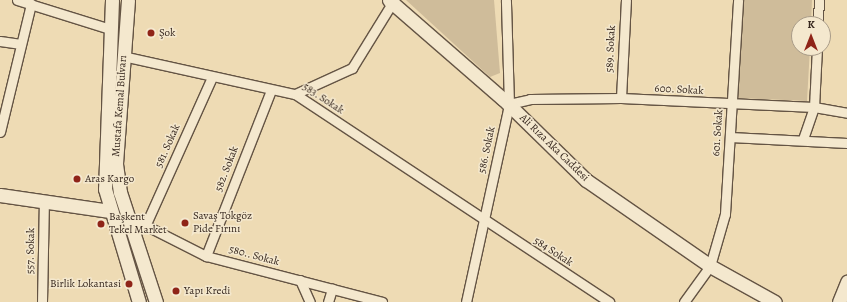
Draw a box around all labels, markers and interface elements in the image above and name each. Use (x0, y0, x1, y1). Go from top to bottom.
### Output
north arrow (791, 16, 831, 56)
text: K (807, 17, 815, 32)
street label: 589. Sokak (603, 25, 619, 73)
place label: Şok (159, 26, 176, 40)
marker: Şok (146, 28, 156, 38)
street label: Mustafa Kemal Bulvarı (110, 55, 130, 157)
street label: 583. Sokak (300, 81, 346, 117)
street label: 600. Sokak (654, 82, 704, 98)
street label: 601. Sokak (710, 109, 726, 157)
street label: Ali Rıza Aka Caddesi (517, 112, 591, 184)
street label: 581. Sokak (153, 122, 183, 170)
street label: 586. Sokak (476, 125, 498, 175)
street label: 582. Sokak (212, 144, 242, 194)
place label: Aras Kargo (85, 172, 134, 186)
marker: Aras Kargo (72, 174, 82, 184)
place label: Savaş Tokgöz Pide Fırını (193, 210, 252, 236)
place label: Başkent Tekel Market (109, 211, 167, 237)
marker: Savaş Tokgöz Pide Fırını (180, 218, 190, 228)
marker: Başkent Tekel Market (96, 219, 106, 229)
street label: 557. Sokak (24, 228, 38, 274)
street label: 584 Sokak (531, 234, 575, 270)
street label: 580.. Sokak (227, 243, 281, 269)
place label: Birlik Lokantasi (50, 277, 121, 291)
marker: Birlik Lokantasi (124, 279, 134, 289)
place label: Yapı Kredi (184, 284, 230, 298)
marker: Yapı Kredi (171, 286, 181, 296)

